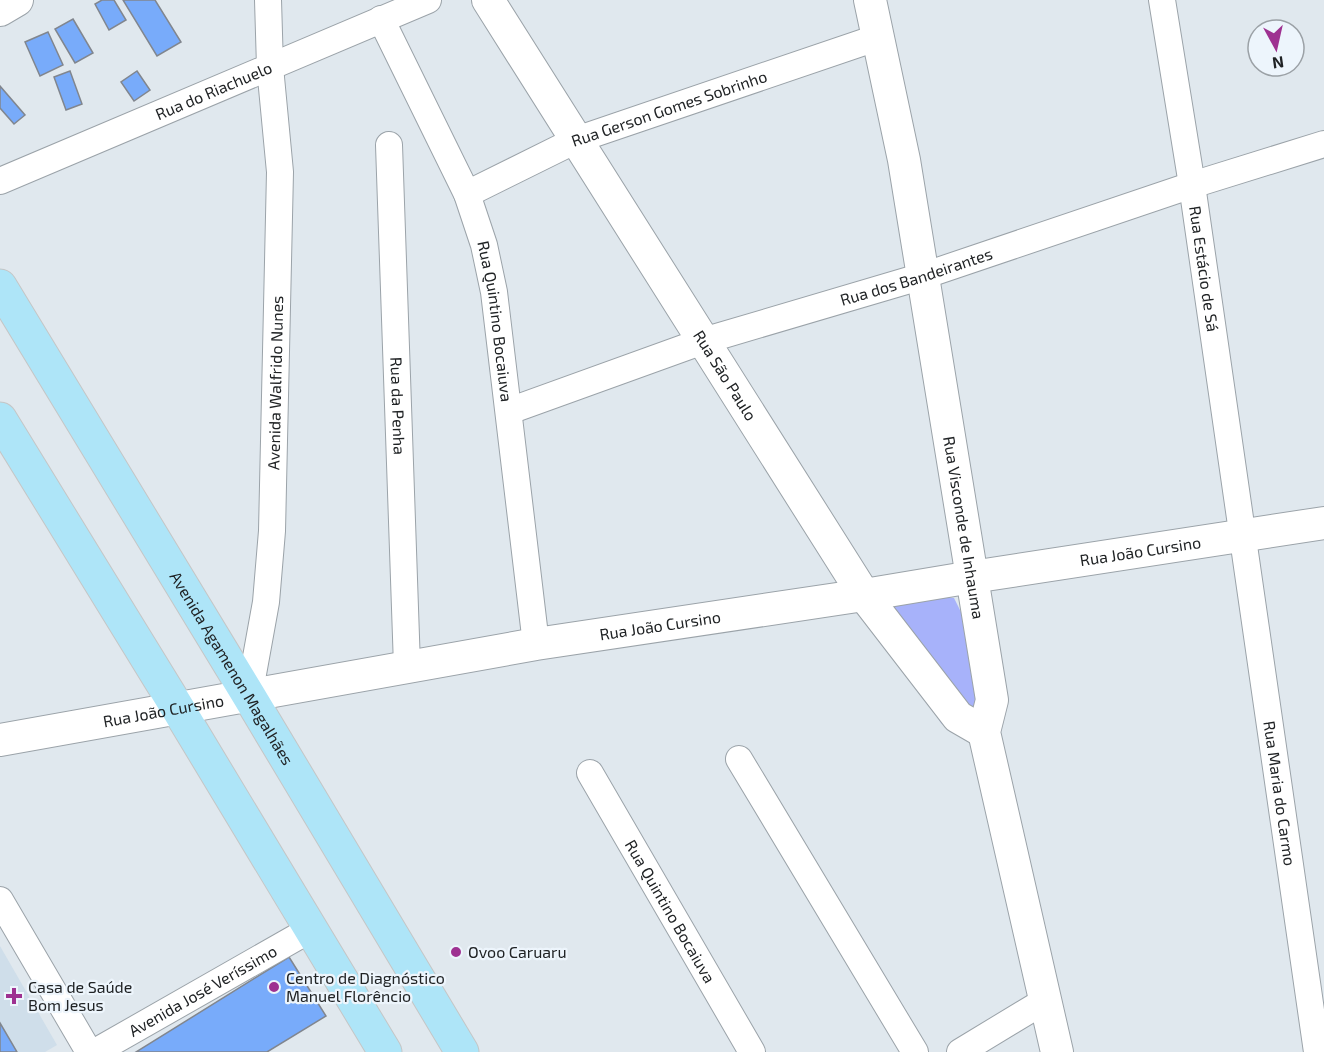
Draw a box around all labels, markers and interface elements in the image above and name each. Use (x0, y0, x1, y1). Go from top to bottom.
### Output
north arrow (1246, 18, 1306, 78)
text: N (1271, 53, 1285, 74)
street label: Rua do Riachuelo (152, 57, 275, 123)
street label: Rua Gerson Gomes Sobrinho (569, 66, 769, 150)
street label: Rua Estácio de Sá (1186, 204, 1223, 333)
street label: Rua Quintino Bocaiuva (474, 239, 517, 403)
street label: Rua dos Bandeirantes (838, 243, 995, 309)
street label: Avenida Walfrido Nunes (263, 295, 286, 470)
street label: Rua São Paulo (690, 326, 761, 424)
street label: Rua da Penha (387, 356, 410, 455)
street label: Rua Visconde de Inhauma (940, 435, 989, 620)
street label: Rua João Cursino (1078, 532, 1202, 569)
street label: Avenida Agamenon Magalhães (167, 568, 298, 768)
street label: Rua João Cursino (598, 607, 722, 643)
street label: Rua João Cursino (101, 690, 225, 730)
street label: Rua Maria do Carmo (1260, 719, 1300, 867)
street label: Rua Quintino Bocaiuva (622, 836, 720, 986)
street label: Avenida José Veríssimo (125, 941, 280, 1040)
place label: Ovoo Caruaru (468, 942, 567, 961)
marker: Ovoo Caruaru (449, 945, 463, 959)
place label: Centro de Diagnóstico Manuel Florêncio (286, 968, 445, 1005)
place label: Casa de Saúde Bom Jesus (28, 977, 132, 1014)
marker: Centro de Diagnóstico Manuel Florêncio (267, 980, 281, 994)
marker: Casa de Saúde Bom Jesus (5, 987, 23, 1005)

